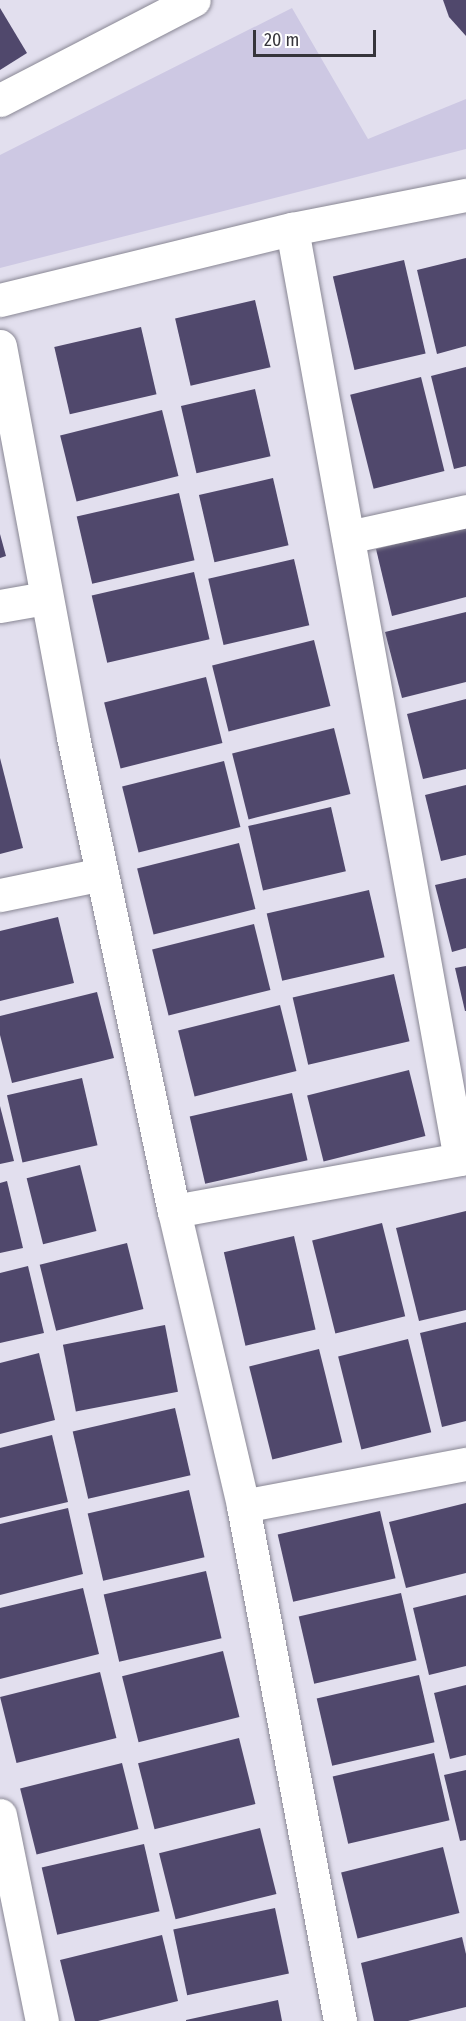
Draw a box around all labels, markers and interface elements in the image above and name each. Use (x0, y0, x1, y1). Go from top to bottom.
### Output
scale bar (256, 18, 379, 56)
text: 20 m (264, 29, 299, 51)

